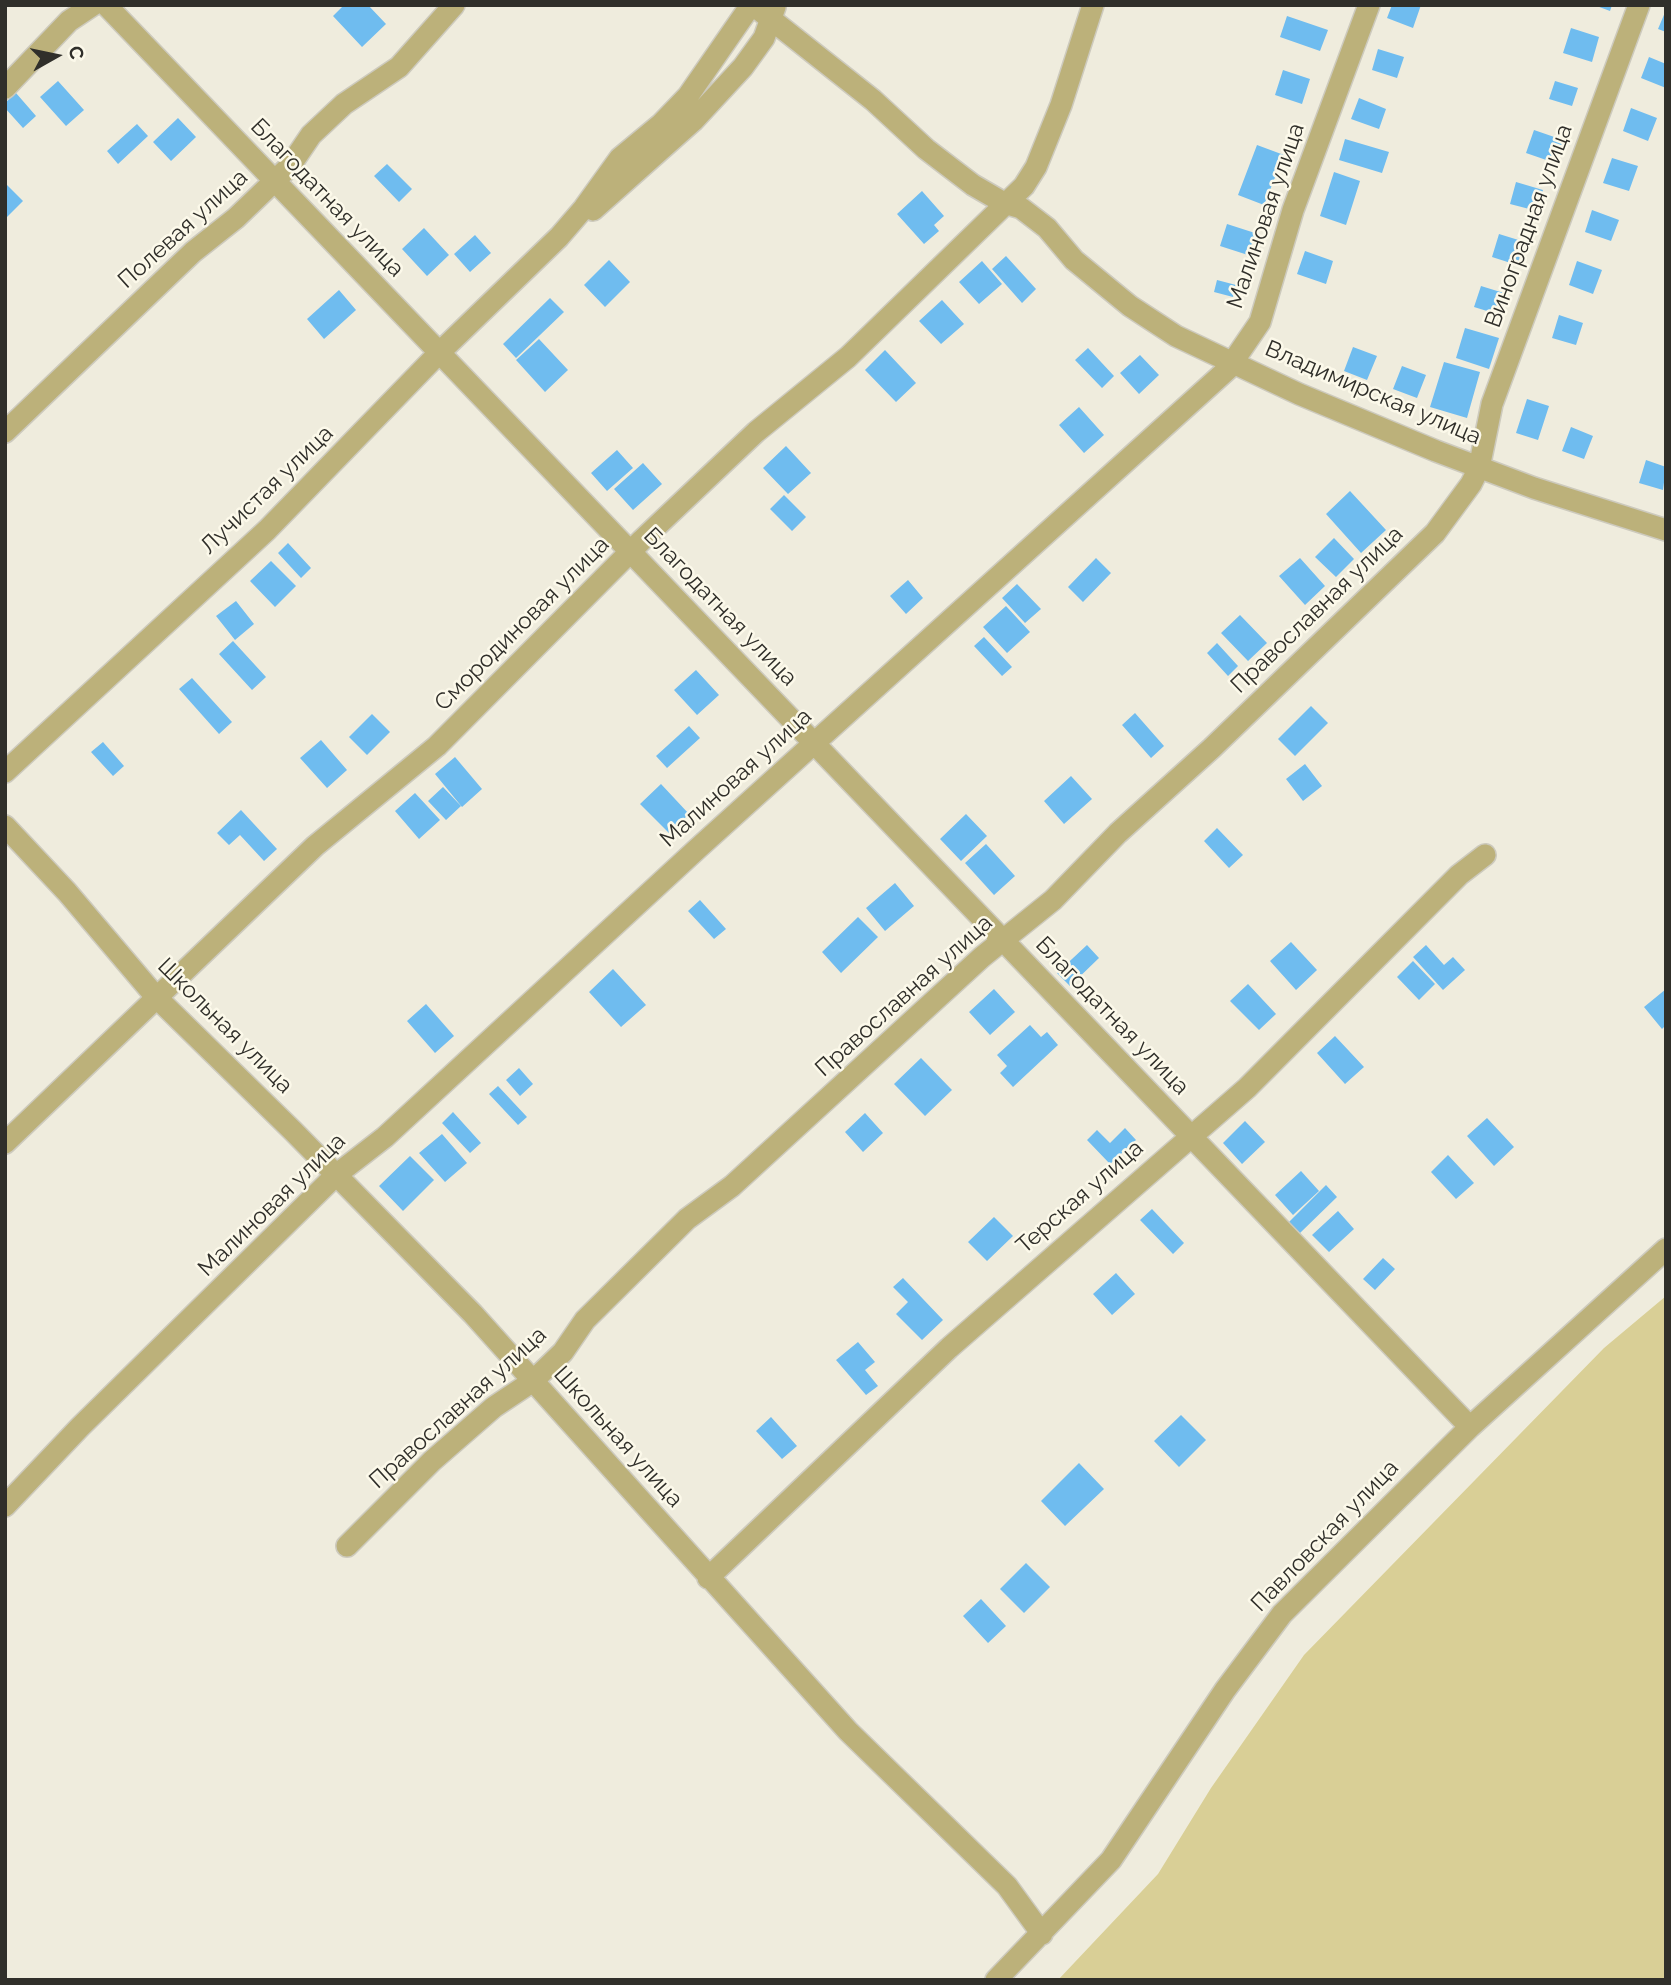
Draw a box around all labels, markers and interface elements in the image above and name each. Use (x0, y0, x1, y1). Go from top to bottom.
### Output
north arrow (21, 21, 91, 91)
text: С (65, 45, 89, 61)
street label: Благодатная улица (244, 113, 410, 283)
street label: Малиновая улица (1221, 120, 1311, 312)
street label: Виноградная улица (1479, 121, 1579, 331)
street label: Полевая улица (113, 164, 253, 294)
street label: Владимирская улица (1261, 335, 1485, 451)
street label: Лучистая улица (195, 420, 339, 560)
street label: Православная улица (1225, 521, 1409, 699)
street label: Благодатная улица (637, 522, 803, 692)
street label: Смородиновая улица (429, 531, 615, 717)
street label: Малиновая улица (655, 703, 817, 853)
street label: Православная улица (810, 909, 998, 1083)
street label: Благодатная улица (1029, 931, 1195, 1101)
street label: Школьная улица (152, 953, 298, 1099)
street label: Малиновая улица (193, 1128, 351, 1282)
street label: Терская улица (1011, 1134, 1149, 1260)
street label: Православная улица (364, 1321, 552, 1495)
street label: Школьная улица (548, 1361, 688, 1513)
street label: Павловская улица (1246, 1454, 1404, 1618)

